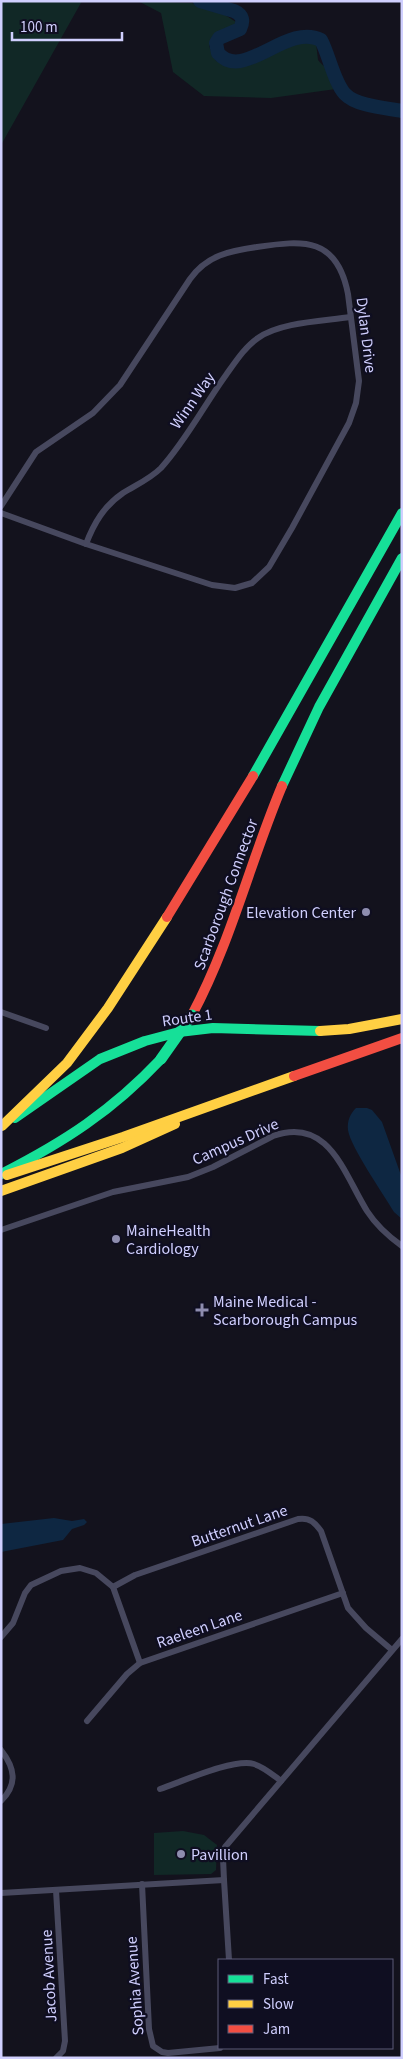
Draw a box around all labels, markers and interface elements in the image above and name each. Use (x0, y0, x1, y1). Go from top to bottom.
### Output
scale bar (12, 10, 122, 42)
text: 100 m (20, 17, 58, 38)
street label: Dylan Drive (350, 296, 382, 374)
street label: Winn Way (165, 367, 221, 434)
street label: Scarborough Connector (188, 815, 264, 973)
place label: Elevation Center (246, 902, 356, 924)
marker: Elevation Center (360, 906, 372, 918)
street label: Route 1 (161, 1004, 214, 1032)
street label: Campus Drive (189, 1113, 282, 1171)
place label: MaineHealth Cardiology (126, 1220, 211, 1260)
marker: MaineHealth Cardiology (110, 1233, 122, 1245)
place label: Maine Medical - Scarborough Campus (213, 1291, 358, 1331)
marker: Maine Medical - Scarborough Campus (195, 1303, 209, 1317)
street label: Butternut Lane (188, 1499, 290, 1553)
street label: Raeleen Lane (153, 1604, 245, 1654)
place label: Pavillion (191, 1844, 248, 1866)
marker: Pavillion (175, 1848, 187, 1860)
street label: Jacob Avenue (36, 1929, 62, 2023)
street label: Sophia Avenue (121, 1936, 149, 2036)
legend (218, 1959, 393, 2049)
text: Fast (263, 1969, 289, 1990)
text: Slow (263, 1994, 294, 2015)
text: Jam (263, 2019, 290, 2040)

